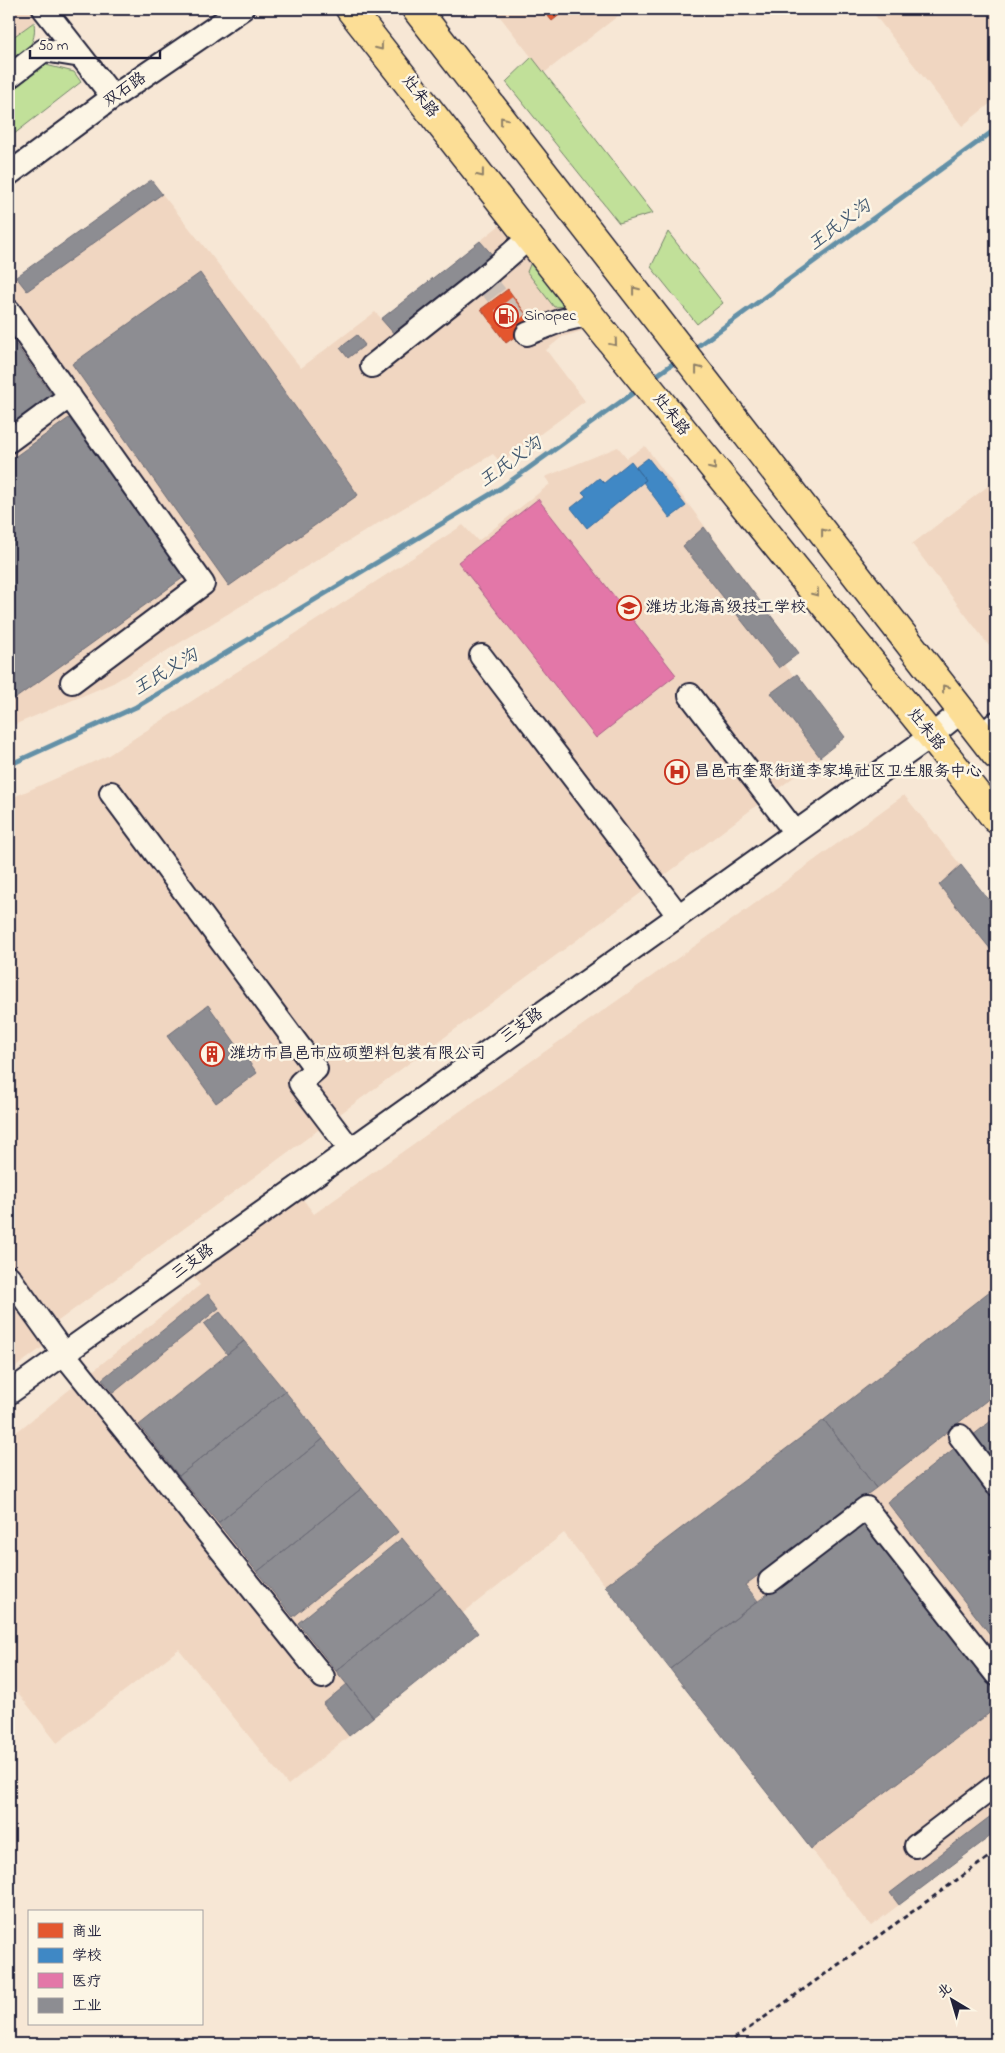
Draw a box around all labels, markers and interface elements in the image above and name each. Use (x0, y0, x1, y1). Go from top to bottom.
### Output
scale bar (30, 28, 160, 60)
text: 50 m (38, 35, 69, 57)
one-way arrow (374, 41, 383, 51)
street label: 双石路 (98, 66, 152, 114)
street label: 灶朱路 (396, 71, 444, 123)
one-way arrow (500, 116, 509, 126)
one-way arrow (475, 168, 484, 178)
water label: 王氏义沟 (803, 193, 878, 258)
one-way arrow (632, 286, 641, 295)
fuel station icon: Sinopec (493, 303, 519, 329)
place label: Sinopec (524, 304, 577, 328)
one-way arrow (608, 338, 617, 347)
one-way arrow (695, 366, 703, 375)
street label: 灶朱路 (647, 389, 695, 441)
water label: 王氏义沟 (474, 431, 550, 494)
one-way arrow (708, 461, 716, 470)
one-way arrow (821, 528, 830, 538)
one-way arrow (810, 587, 818, 596)
school or university icon: 潍坊北海高级技工学校 (616, 595, 642, 621)
place label: 潍坊北海高级技工学校 (646, 596, 806, 620)
water label: 王氏义沟 (128, 642, 205, 703)
one-way arrow (941, 685, 950, 694)
street label: 灶朱路 (902, 704, 950, 756)
hospital icon: 昌邑市奎聚街道李家埠社区卫生服务中心 (664, 759, 690, 785)
place label: 昌邑市奎聚街道李家埠社区卫生服务中心 (694, 760, 982, 784)
street label: 三支路 (496, 1002, 548, 1050)
building icon: 潍坊市昌邑市应硕塑料包装有限公司 (199, 1041, 225, 1067)
place label: 潍坊市昌邑市应硕塑料包装有限公司 (230, 1042, 486, 1066)
street label: 三支路 (167, 1238, 219, 1286)
legend (28, 1910, 202, 2026)
text: 商业 (72, 1921, 102, 1943)
text: 学校 (72, 1945, 102, 1967)
text: 医疗 (72, 1971, 102, 1993)
north arrow (928, 1976, 978, 2026)
text: 北 (933, 1978, 957, 2004)
text: 工业 (72, 1995, 102, 2017)

